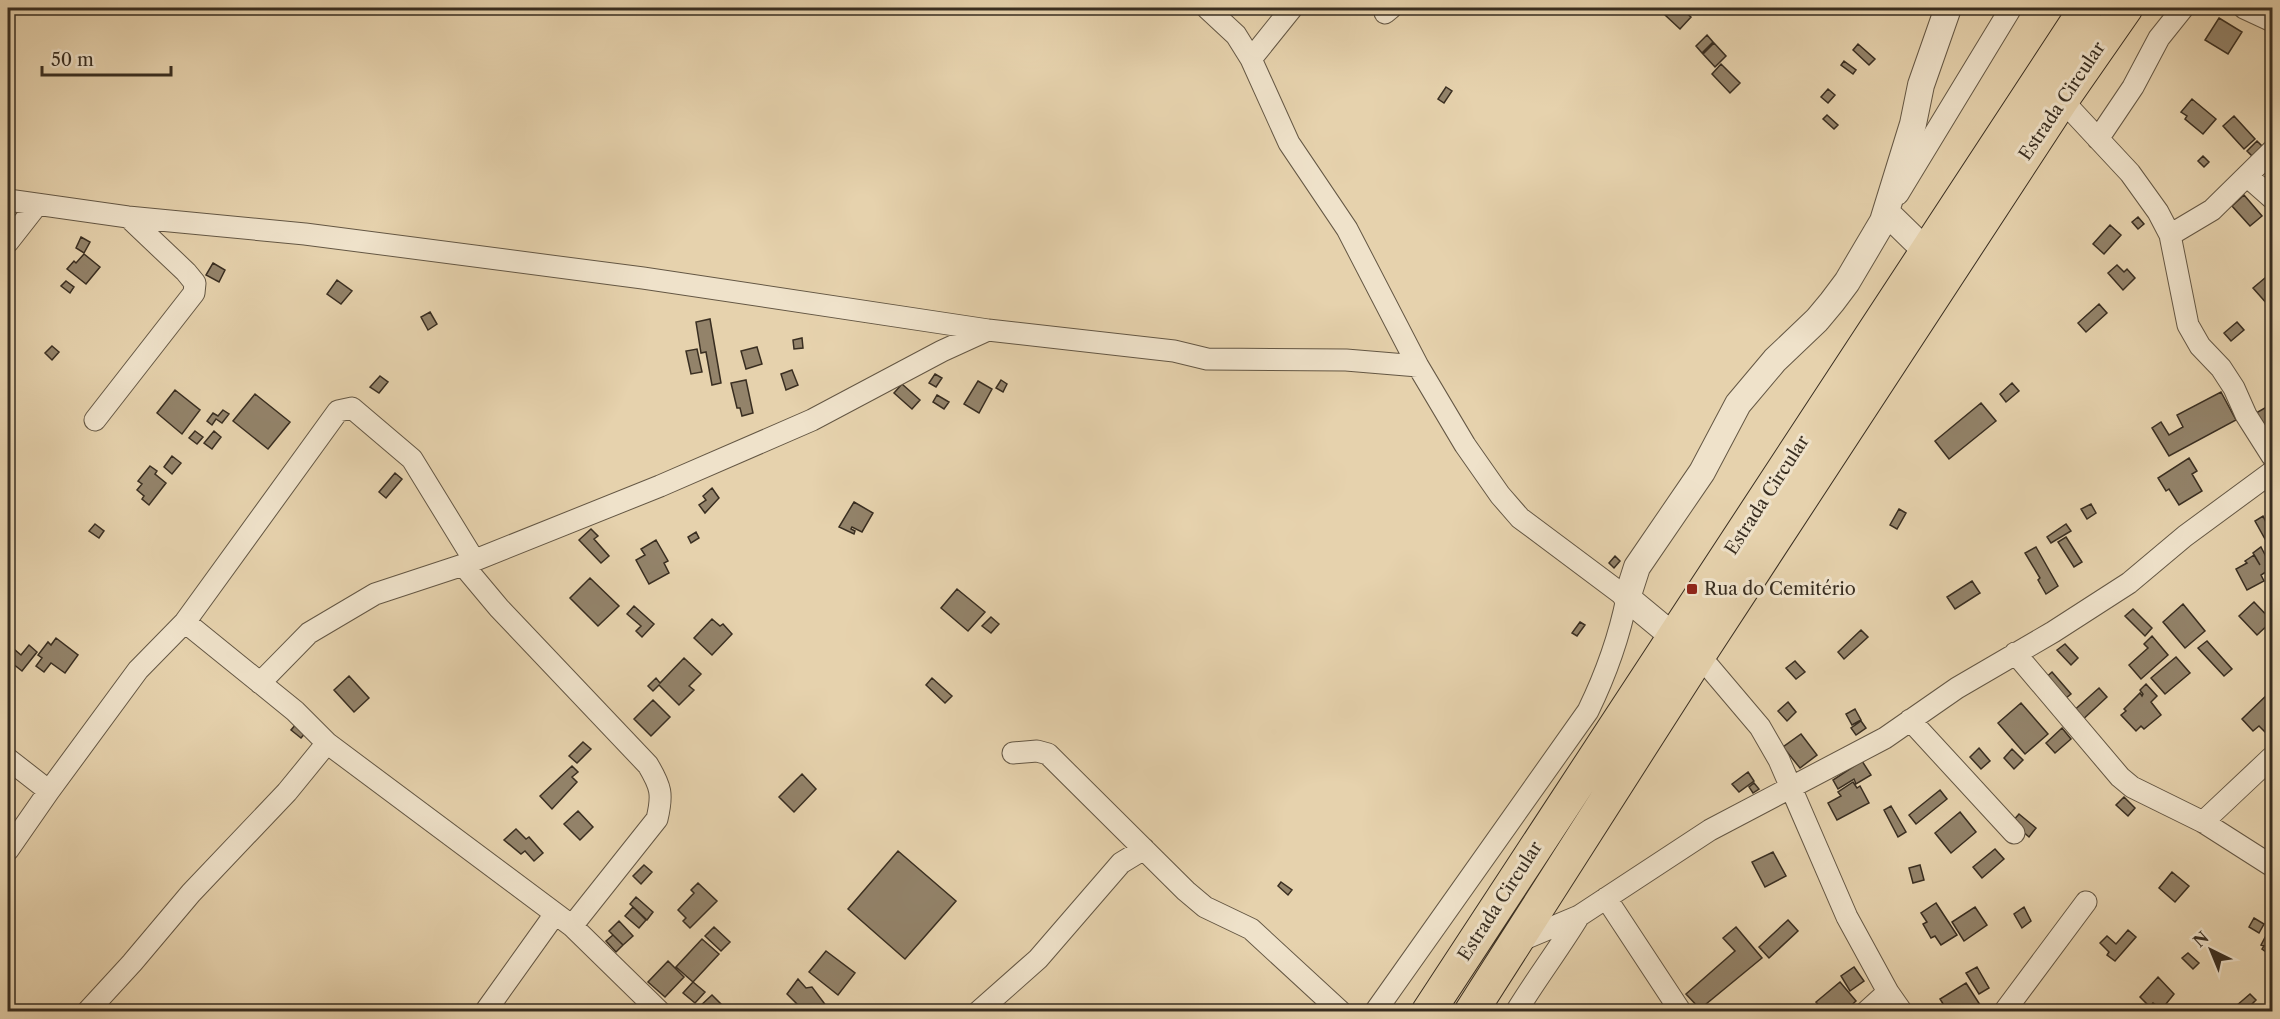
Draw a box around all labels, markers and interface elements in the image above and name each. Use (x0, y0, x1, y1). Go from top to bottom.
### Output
street label: Estrada Circular (2014, 37, 2110, 164)
scale bar (42, 39, 171, 77)
text: 50 m (51, 49, 94, 71)
street label: Estrada Circular (1720, 431, 1814, 559)
place label: Rua do Cemitério (1704, 578, 1856, 600)
marker: Rua do Cemitério (1685, 582, 1699, 596)
street label: Estrada Circular (1453, 837, 1547, 965)
north arrow (2181, 920, 2241, 980)
text: N (2189, 927, 2213, 951)

